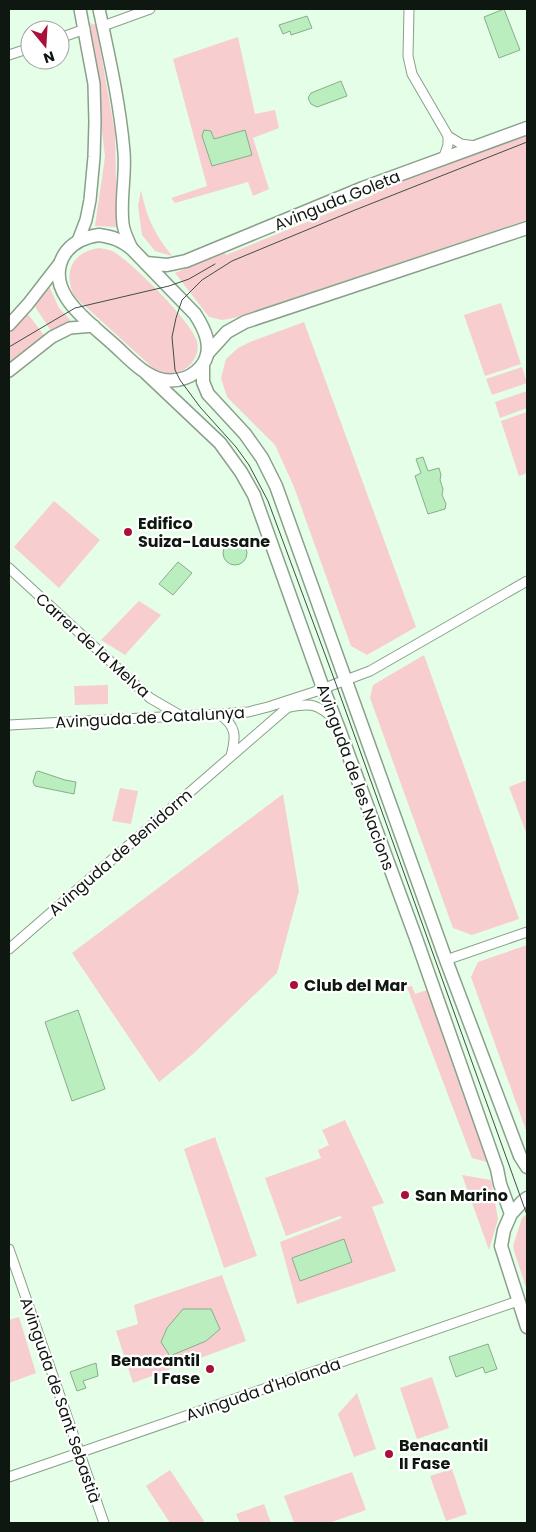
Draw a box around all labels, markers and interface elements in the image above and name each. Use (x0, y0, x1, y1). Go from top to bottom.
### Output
north arrow (20, 20, 70, 70)
text: N (41, 46, 57, 69)
street label: Avinguda Goleta (271, 165, 404, 236)
place label: Edifico Suiza-Laussane (138, 512, 270, 553)
marker: Edifico Suiza-Laussane (122, 526, 134, 538)
street label: Carrer de la Melva (30, 588, 155, 703)
street label: Avinguda de les Nacions (311, 681, 400, 874)
street label: Avinguda de Catalunya (55, 701, 245, 734)
street label: Avinguda de Benidorm (44, 784, 197, 921)
place label: Club del Mar (304, 974, 407, 997)
marker: Club del Mar (288, 979, 300, 991)
place label: San Marino (415, 1184, 508, 1207)
marker: San Marino (399, 1189, 411, 1201)
street label: Avinguda de Sant Sebastià (14, 1294, 107, 1506)
place label: Benacantil I Fase (111, 1349, 200, 1390)
street label: Avinguda d'Holanda (183, 1352, 344, 1427)
marker: Benacantil I Fase (204, 1363, 216, 1375)
place label: Benacantil II Fase (399, 1434, 488, 1475)
marker: Benacantil II Fase (383, 1448, 395, 1460)

